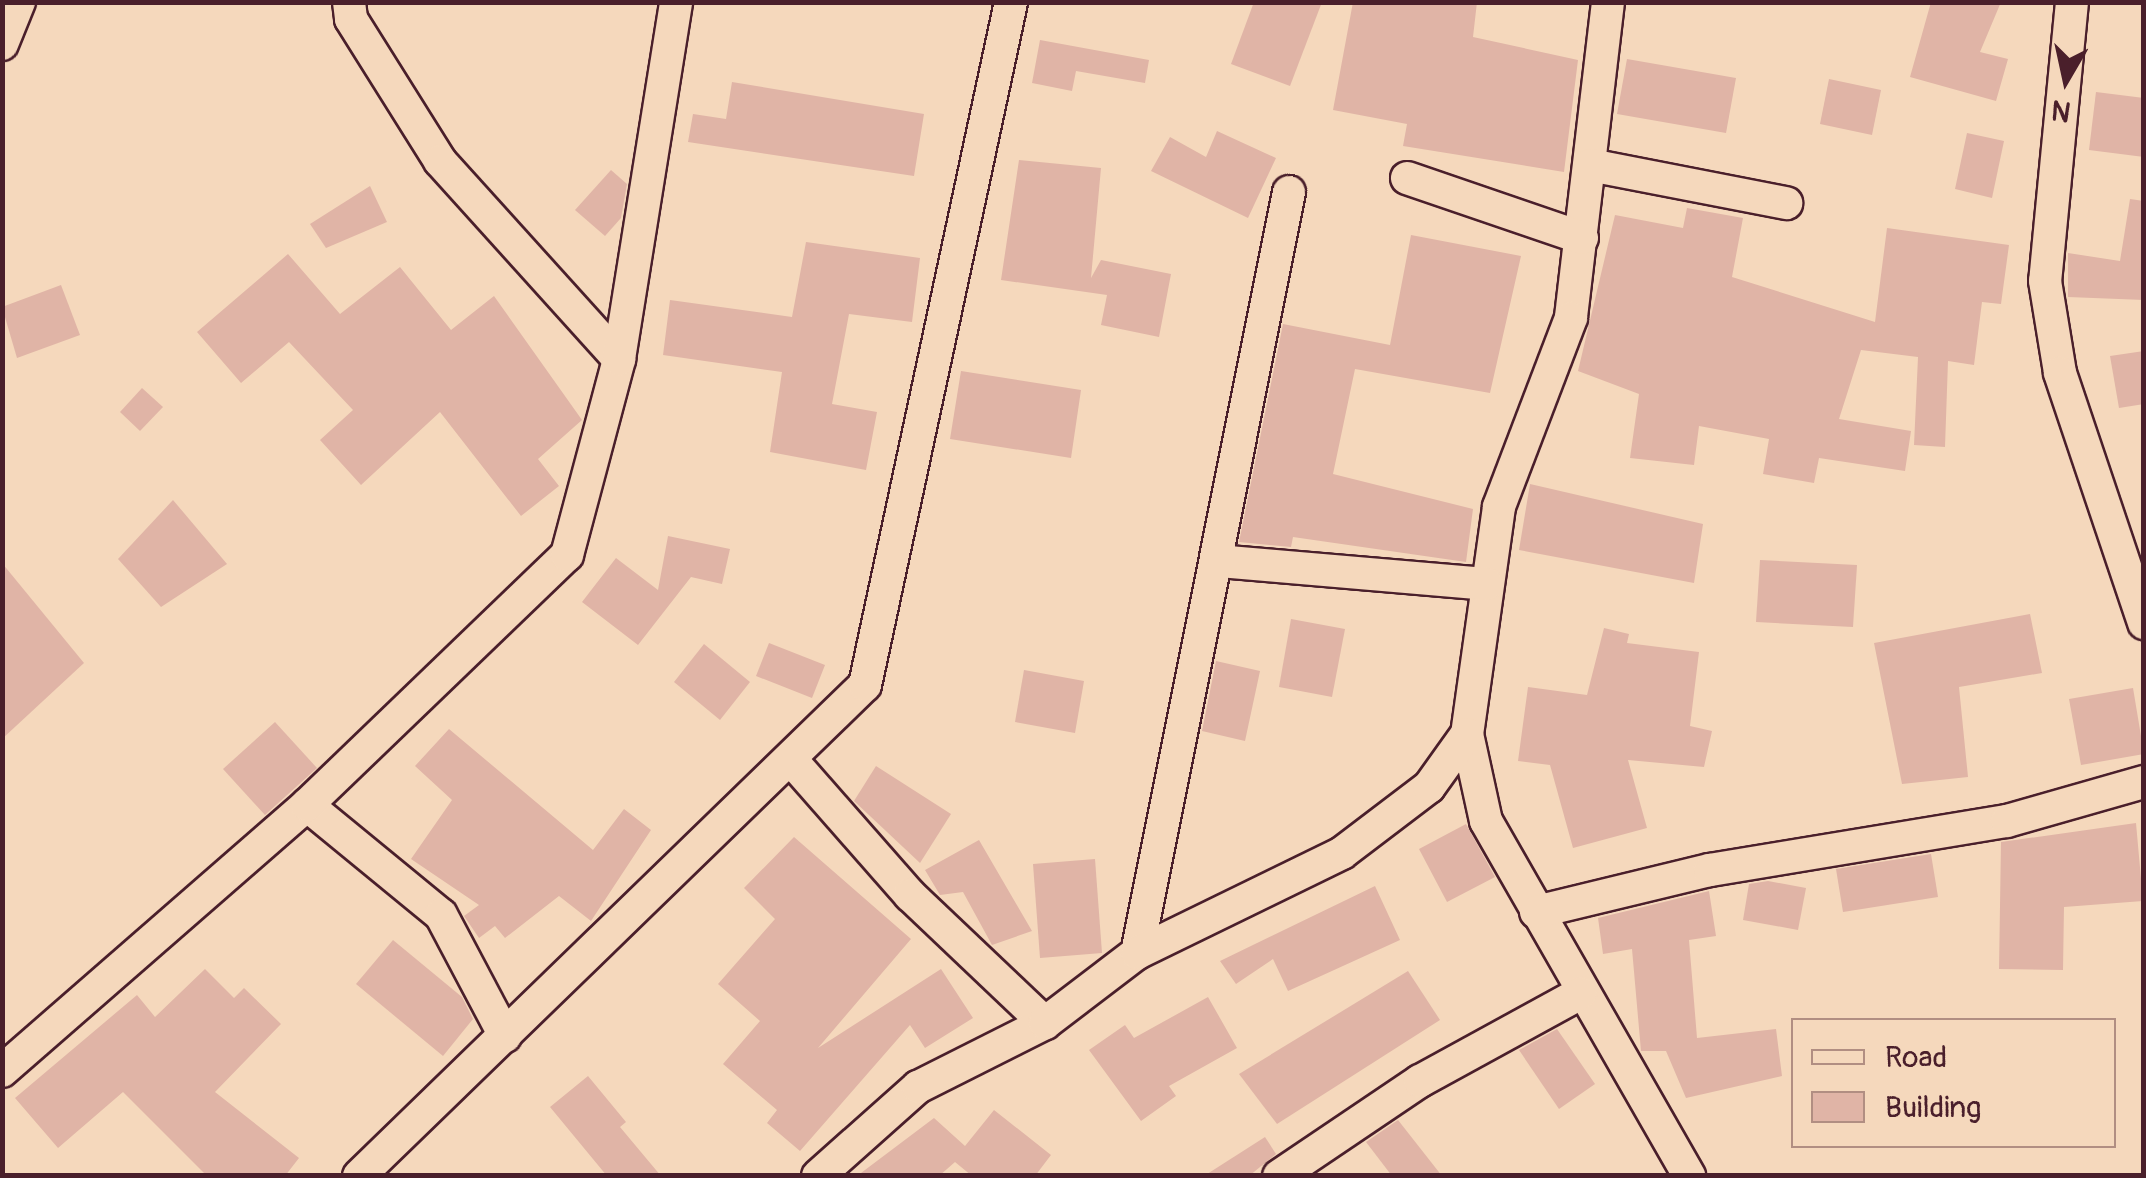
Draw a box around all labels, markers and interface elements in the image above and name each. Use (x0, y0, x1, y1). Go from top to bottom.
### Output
north arrow (2016, 30, 2116, 130)
text: N (2049, 91, 2073, 129)
legend (1791, 1018, 2116, 1148)
text: Road (1885, 1039, 1947, 1076)
text: Building (1885, 1089, 1981, 1126)

